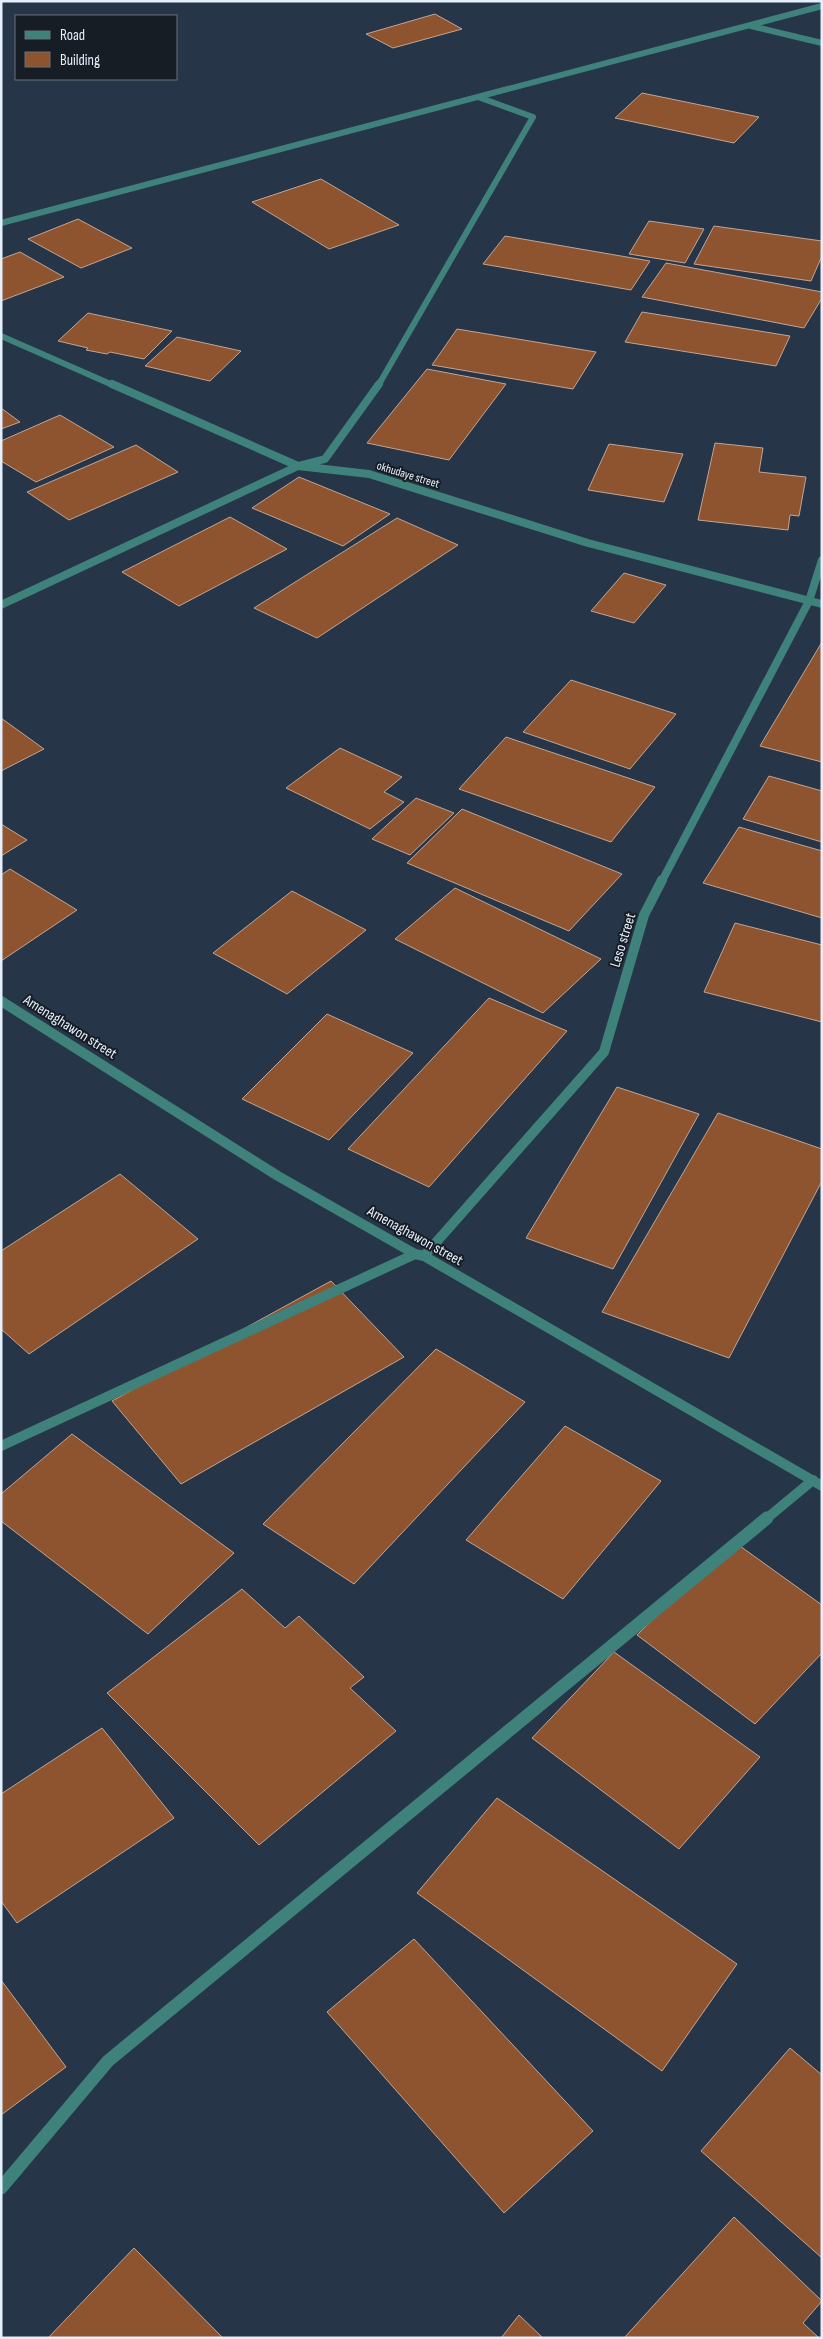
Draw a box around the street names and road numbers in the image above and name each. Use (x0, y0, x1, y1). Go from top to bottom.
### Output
street label: okhudaye street (375, 458, 442, 492)
street label: Leso street (606, 910, 640, 970)
street label: Amenaghawon street (19, 990, 121, 1064)
street label: Amenaghawon street (363, 1201, 467, 1270)

